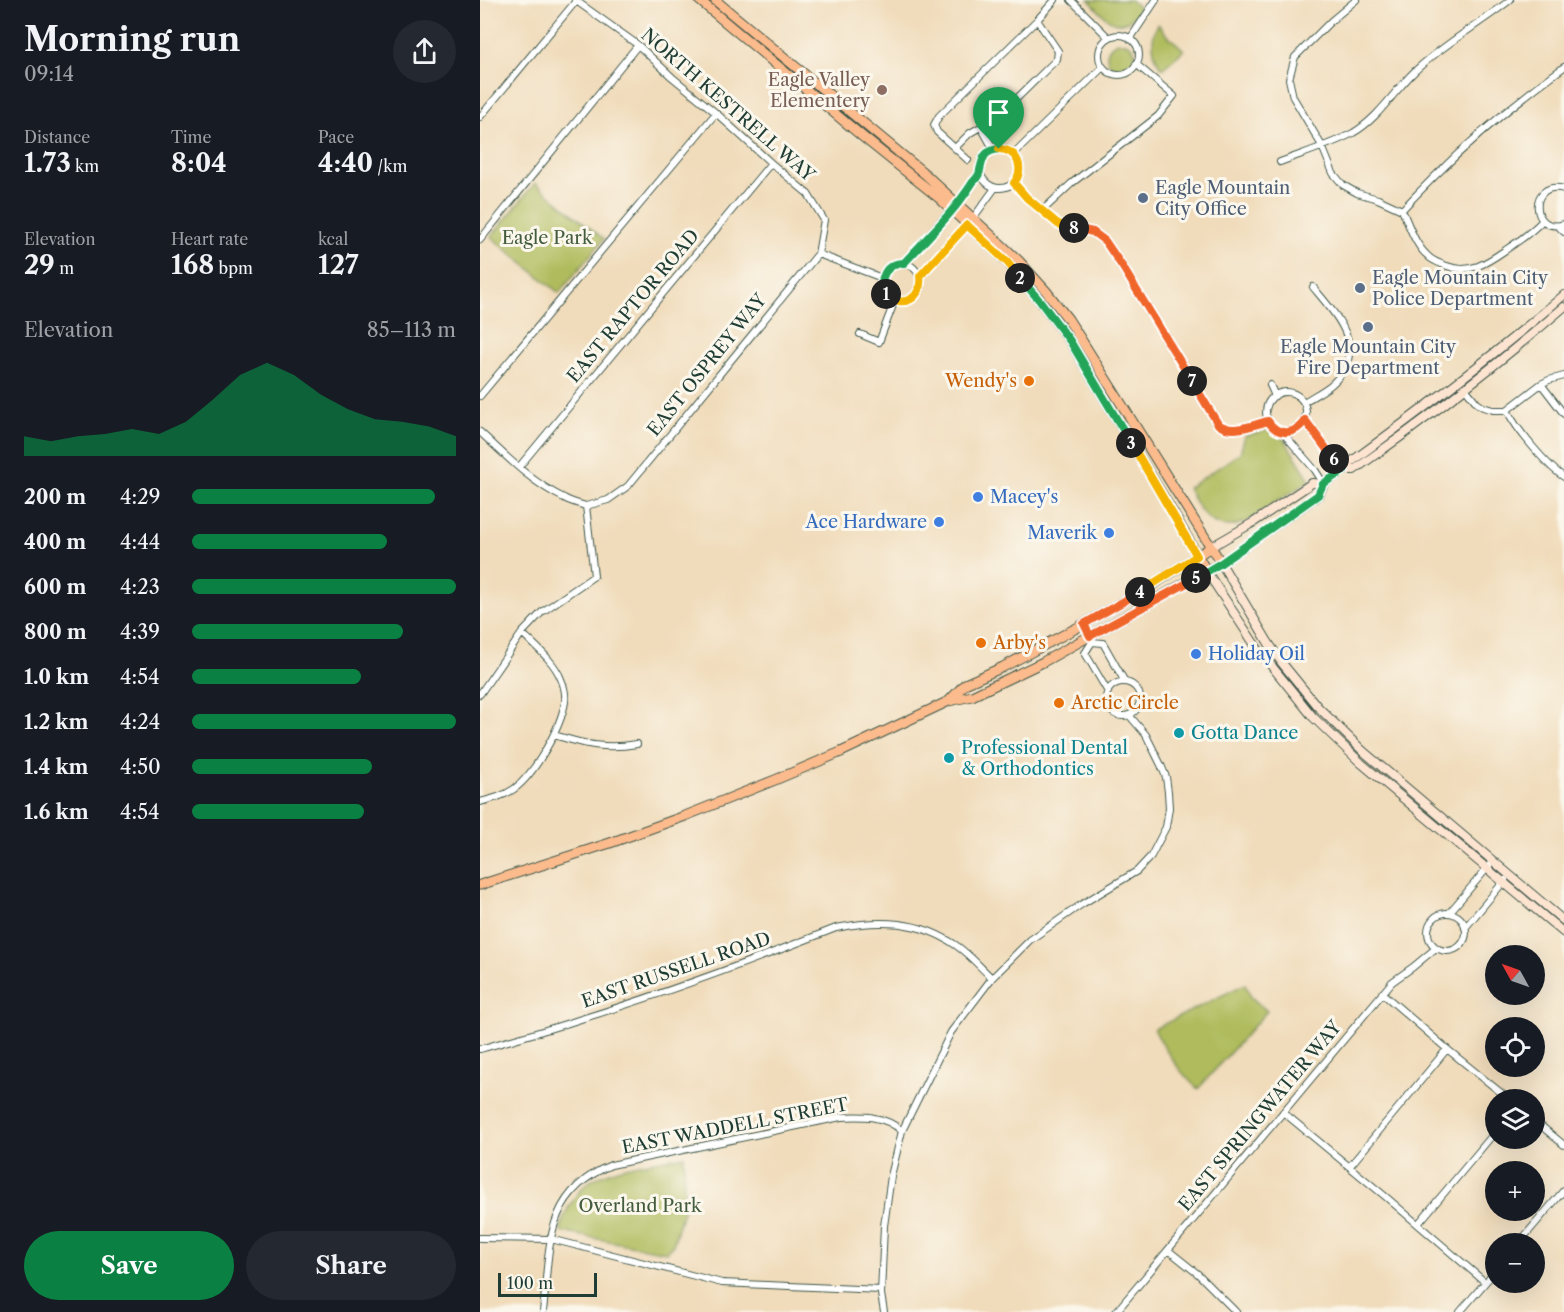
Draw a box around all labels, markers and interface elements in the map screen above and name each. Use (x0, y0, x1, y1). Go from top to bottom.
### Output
text: Morning run (24, 19, 240, 60)
button: share (393, 20, 456, 83)
street label: NORTH KESTRELL WAY (637, 24, 820, 187)
text: 09:14 (24, 62, 74, 86)
place label: Eagle Valley Elementery (768, 69, 871, 112)
marker: Eagle Valley Elementery (875, 83, 889, 97)
pin (973, 87, 1024, 149)
icon: arrive (982, 96, 1015, 129)
text: Distance (24, 127, 90, 147)
text: Time (171, 127, 211, 147)
text: Pace (318, 127, 354, 147)
text: 1.73 (24, 147, 71, 179)
text: 8:04 (171, 147, 227, 179)
text: 4:40 (318, 147, 373, 179)
text: km (71, 156, 99, 176)
text: /km (373, 156, 407, 176)
place label: Eagle Mountain City Office (1155, 177, 1290, 220)
marker: Eagle Mountain City Office (1136, 191, 1150, 205)
pin: 8 (1059, 213, 1089, 243)
text: 8 (1069, 218, 1079, 238)
street label: EAST RAPTOR ROAD (562, 225, 704, 387)
park label: Eagle Park (502, 227, 594, 249)
text: Elevation (24, 229, 95, 249)
text: Heart rate (171, 229, 248, 249)
text: kcal (318, 229, 348, 249)
text: 29 (24, 249, 55, 281)
text: 168 (171, 249, 214, 281)
text: 127 (318, 249, 359, 281)
text: m (55, 258, 74, 278)
text: bpm (214, 258, 253, 278)
pin: 2 (1005, 263, 1035, 293)
place label: Eagle Mountain City Police Department (1372, 267, 1549, 310)
text: 2 (1015, 268, 1025, 288)
pin: 1 (871, 279, 901, 309)
marker: Eagle Mountain City Police Department (1353, 281, 1367, 295)
text: 1 (882, 284, 890, 304)
street label: EAST OSPREY WAY (643, 288, 772, 441)
text: Elevation (24, 318, 113, 342)
text: 85–113 m (367, 318, 456, 342)
marker: Eagle Mountain City Fire Department (1361, 320, 1375, 334)
place label: Eagle Mountain City Fire Department (1280, 336, 1457, 379)
pin: 7 (1177, 366, 1207, 396)
place label: Wendy's (944, 370, 1017, 392)
text: 7 (1188, 371, 1196, 391)
marker: Wendy's (1022, 374, 1036, 388)
pin: 3 (1116, 428, 1146, 458)
text: 3 (1126, 433, 1136, 453)
pin: 6 (1319, 444, 1349, 474)
text: 6 (1329, 449, 1339, 469)
text: 200 m (24, 485, 86, 509)
text: 4:29 (120, 485, 160, 509)
place label: Macey's (990, 486, 1058, 508)
marker: Macey's (971, 490, 985, 504)
place label: Ace Hardware (804, 511, 927, 533)
marker: Ace Hardware (932, 515, 946, 529)
place label: Maverik (1027, 522, 1099, 544)
marker: Maverik (1102, 526, 1116, 540)
text: 400 m (24, 530, 86, 554)
text: 4:44 (120, 530, 160, 554)
pin: 5 (1181, 563, 1211, 593)
text: 5 (1192, 568, 1200, 588)
text: 600 m (24, 575, 86, 599)
text: 4:23 (120, 575, 160, 599)
pin: 4 (1125, 577, 1155, 607)
text: 4 (1135, 582, 1145, 602)
text: 800 m (24, 620, 87, 644)
text: 4:39 (120, 620, 160, 644)
place label: Arby's (992, 632, 1046, 654)
marker: Arby's (974, 636, 988, 650)
place label: Holiday Oil (1208, 643, 1305, 665)
marker: Holiday Oil (1189, 647, 1203, 661)
text: 1.0 km (24, 665, 89, 689)
text: 4:54 (120, 665, 160, 689)
place label: Arctic Circle (1070, 692, 1179, 714)
marker: Arctic Circle (1052, 696, 1066, 710)
text: 1.2 km (24, 710, 88, 734)
text: 4:24 (120, 710, 160, 734)
place label: Gotta Dance (1191, 722, 1298, 744)
marker: Gotta Dance (1172, 726, 1186, 740)
place label: Professional Dental & Orthodontics (961, 737, 1128, 780)
marker: Professional Dental & Orthodontics (942, 751, 956, 765)
text: 1.4 km (24, 755, 89, 779)
text: 4:50 (120, 755, 161, 779)
text: 1.6 km (24, 800, 89, 824)
text: 4:54 (120, 800, 160, 824)
street label: EAST RUSSELL ROAD (579, 927, 773, 1013)
north arrow (1485, 945, 1545, 1005)
map controls (1485, 945, 1545, 1293)
street label: EAST SPRINGWATER WAY (1174, 1015, 1347, 1216)
button: locate (1485, 1017, 1545, 1077)
button: layers (1485, 1089, 1545, 1149)
street label: EAST WADDELL STREET (620, 1093, 851, 1159)
button: + (1485, 1161, 1545, 1221)
park label: Overland Park (579, 1195, 703, 1217)
button: Save (24, 1231, 234, 1300)
button: Share (246, 1231, 456, 1300)
button: − (1485, 1233, 1545, 1293)
scale bar (498, 1270, 597, 1298)
text: 100 m (507, 1273, 553, 1293)

